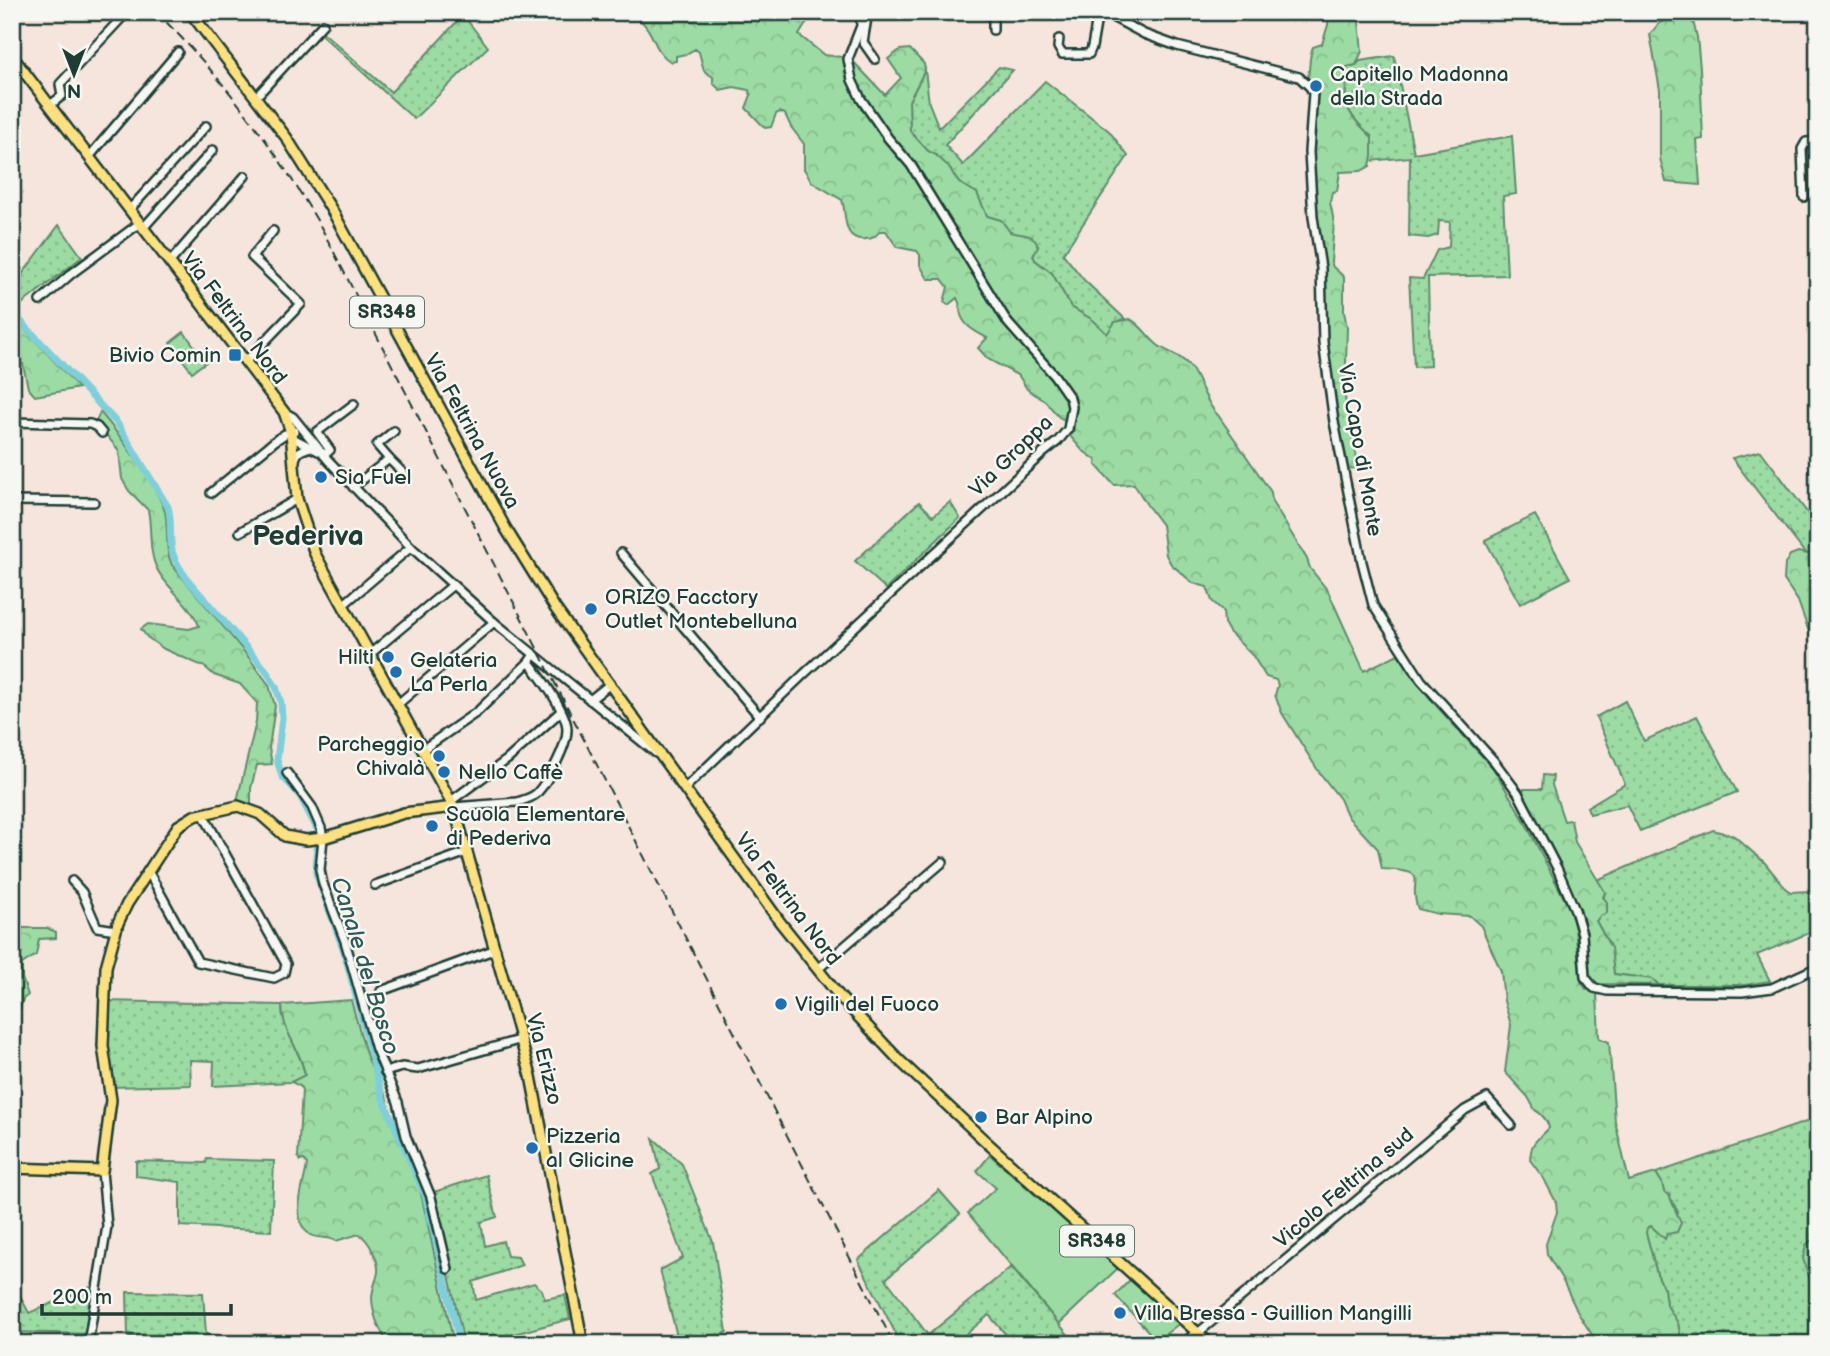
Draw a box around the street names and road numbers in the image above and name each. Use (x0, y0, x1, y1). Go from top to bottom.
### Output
street label: Via Feltrina Nord (176, 247, 292, 389)
road number: SR348 (350, 296, 424, 328)
street label: Via Feltrina Nuova (419, 349, 525, 513)
street label: Via Capo di Monte (1333, 362, 1387, 538)
street label: Via Groppa (964, 410, 1058, 502)
street label: Via Feltrina Nord (730, 828, 846, 970)
street label: Via Erizzo (521, 1011, 567, 1107)
street label: Vicolo Feltrina sud (1269, 1122, 1419, 1254)
road number: SR348 (1060, 1226, 1134, 1256)

